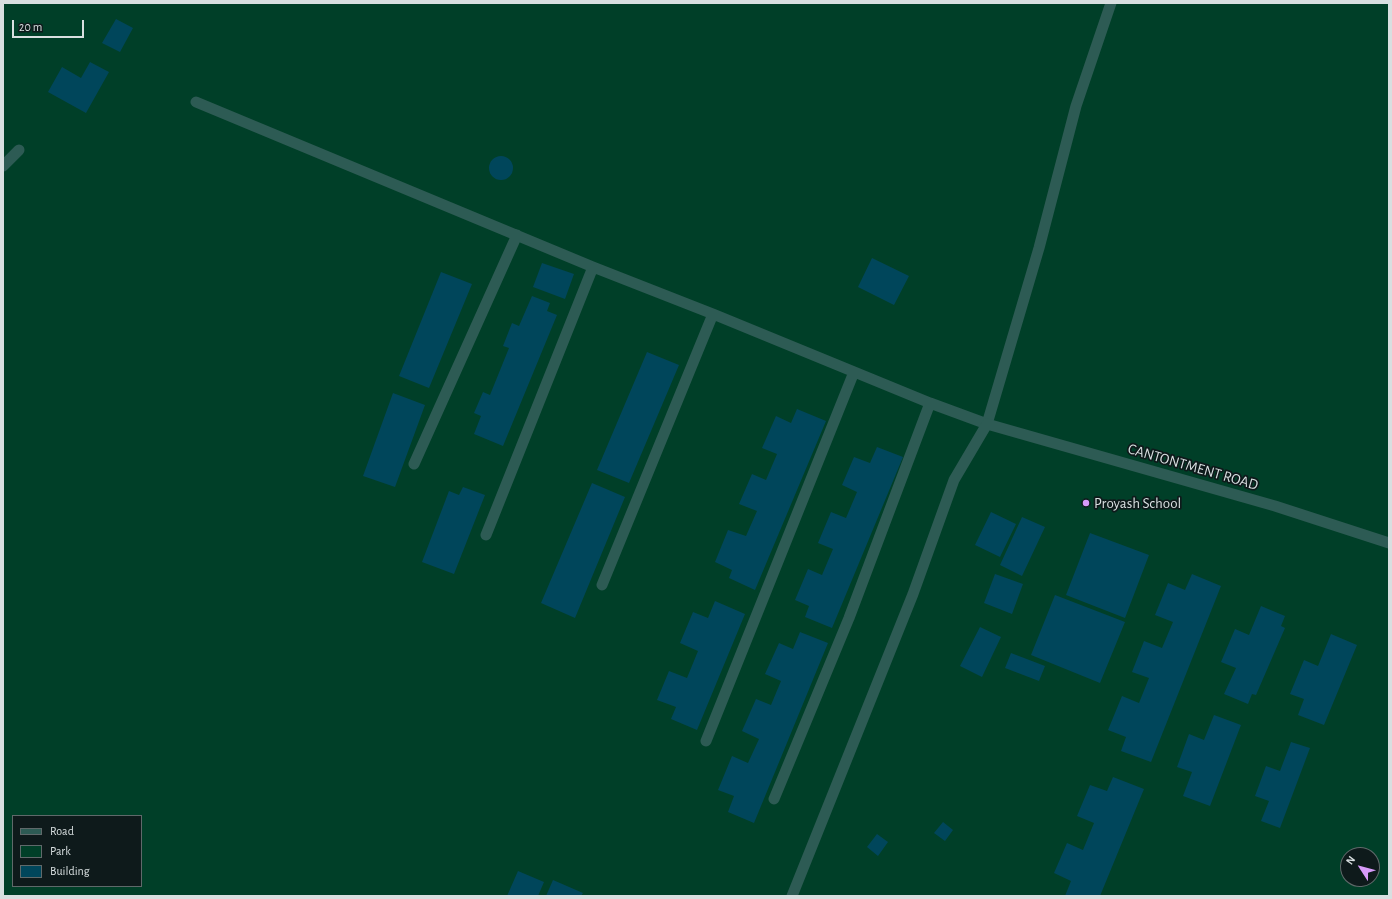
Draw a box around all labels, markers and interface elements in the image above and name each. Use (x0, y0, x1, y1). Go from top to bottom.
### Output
scale bar (14, 12, 86, 38)
text: 20 m (19, 21, 42, 33)
street label: CANTONTMENT ROAD (1126, 440, 1260, 494)
place label: Proyash School (1094, 494, 1181, 512)
marker: Proyash School (1081, 498, 1091, 508)
legend (12, 815, 142, 887)
text: Road (50, 825, 74, 837)
text: Park (50, 845, 71, 857)
north arrow (1340, 847, 1380, 887)
text: N (1344, 854, 1357, 867)
text: Building (50, 865, 90, 877)

